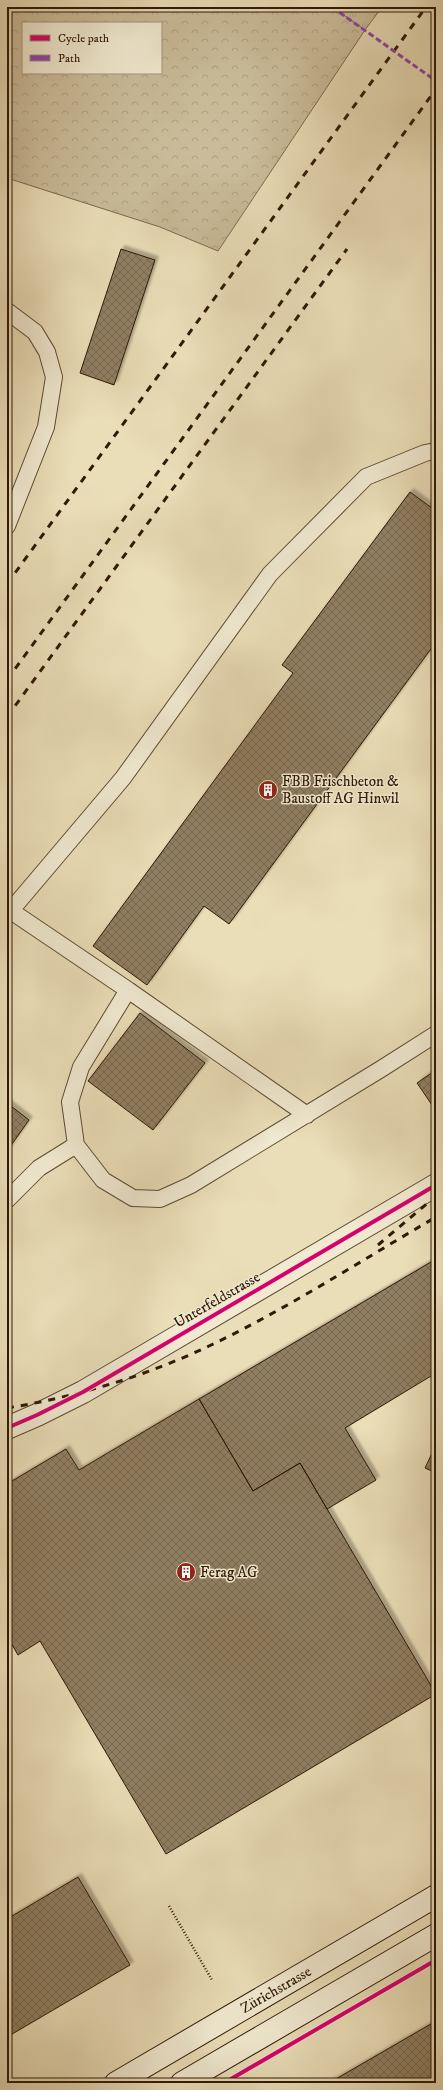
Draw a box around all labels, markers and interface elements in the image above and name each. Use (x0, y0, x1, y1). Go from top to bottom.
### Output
legend (22, 22, 162, 74)
text: Cycle path (58, 31, 110, 46)
text: Path (58, 51, 81, 66)
place label: FBB Frischbeton & Baustoff AG Hinwil (282, 772, 400, 808)
building icon: FBB Frischbeton & Baustoff AG Hinwil (257, 779, 279, 801)
street label: Unterfeldstrasse (170, 1268, 264, 1332)
building icon: Ferag AG (175, 1561, 197, 1583)
place label: Ferag AG (200, 1563, 258, 1582)
street label: Zürichstrasse (237, 1962, 315, 2018)

